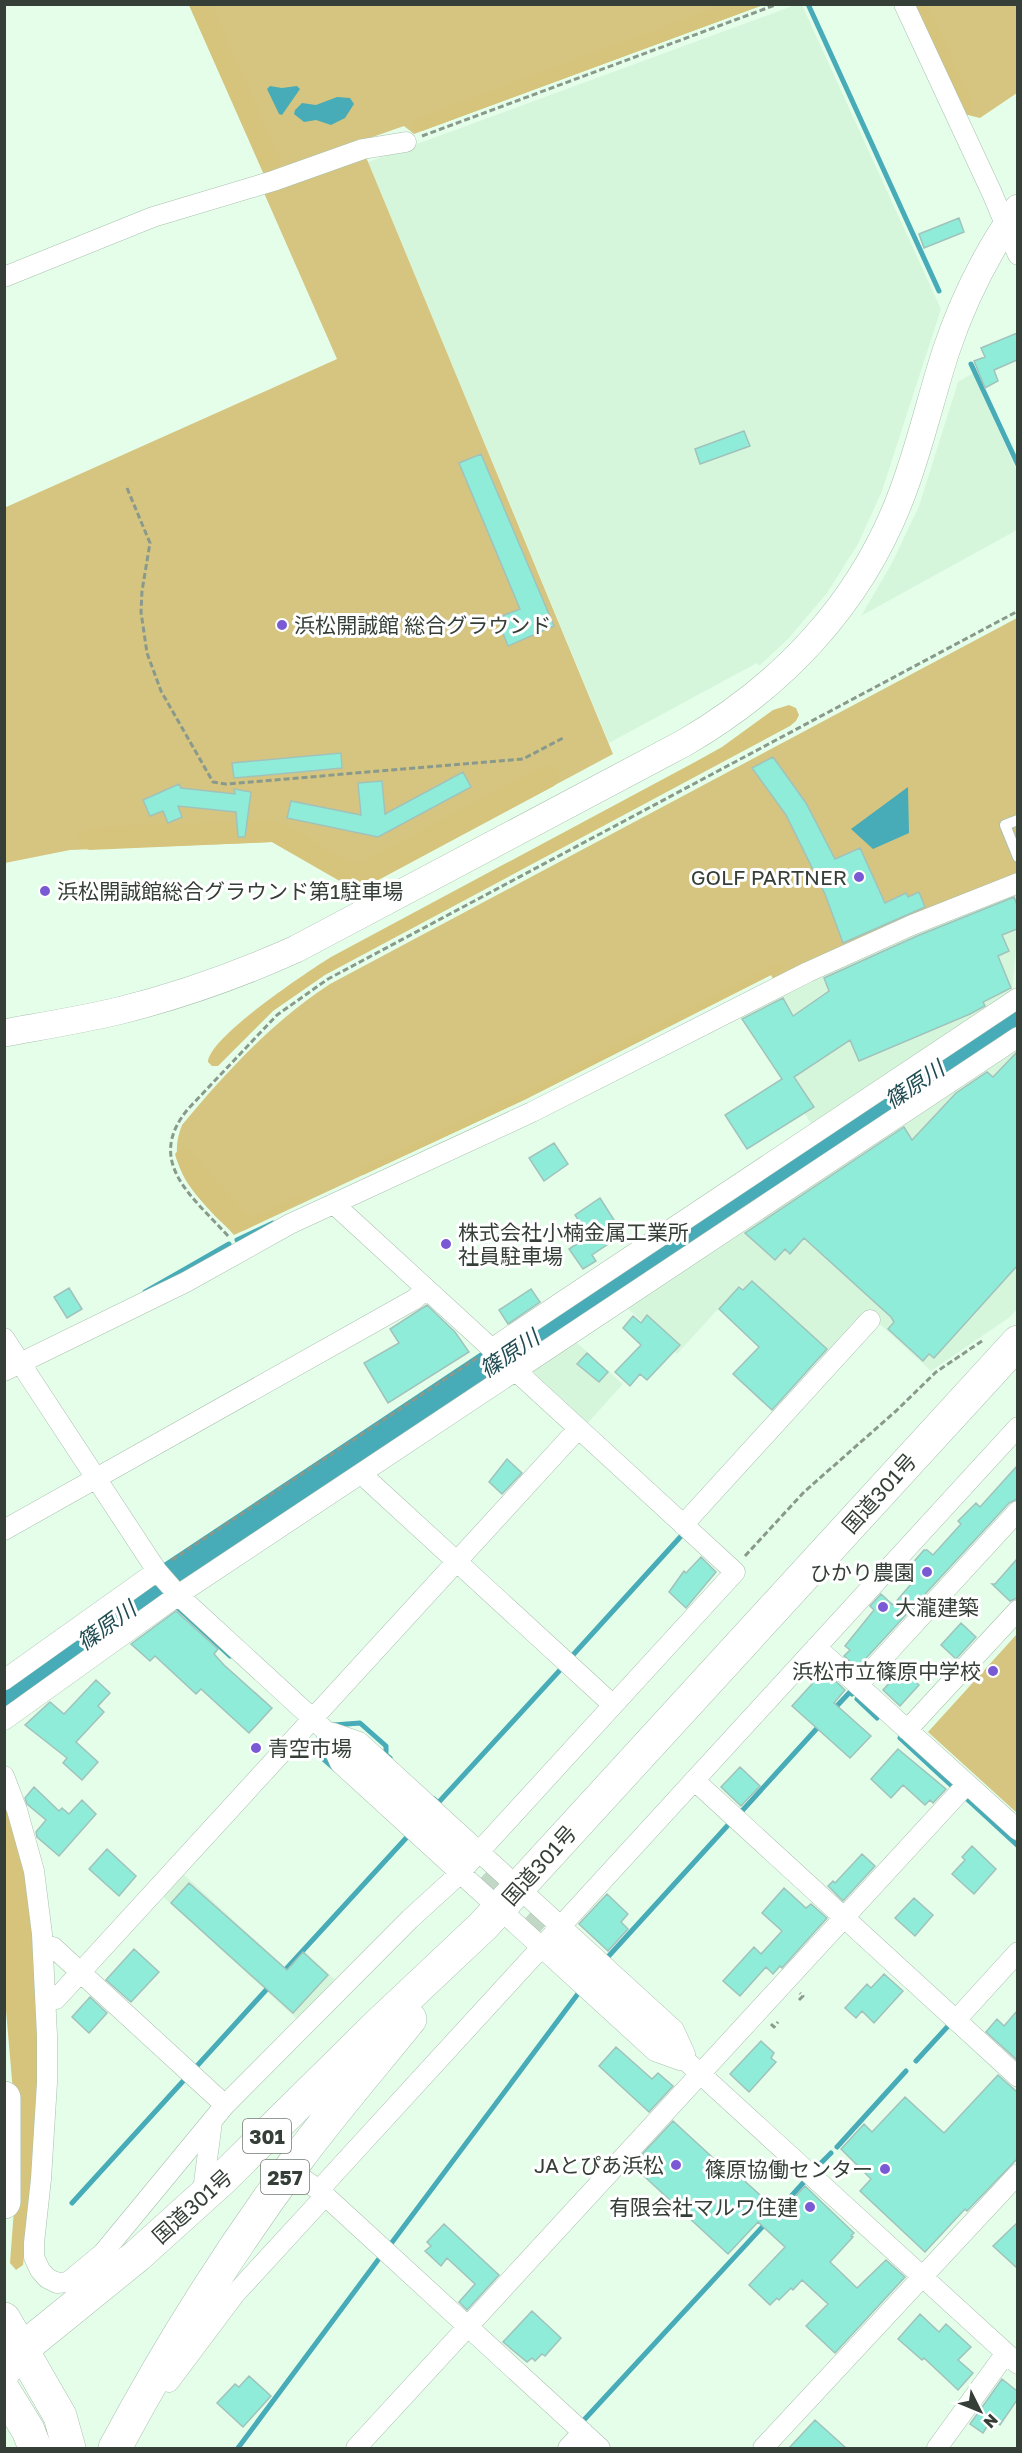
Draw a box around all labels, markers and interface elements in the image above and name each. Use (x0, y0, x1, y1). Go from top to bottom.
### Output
place label: 浜松開誠館 総合グラウンド (294, 612, 551, 638)
marker: 浜松開誠館 総合グラウンド (275, 618, 289, 632)
place label: GOLF PARTNER (691, 864, 847, 890)
marker: GOLF PARTNER (852, 870, 866, 884)
place label: 浜松開誠館総合グラウンド第1駐車場 (57, 878, 403, 904)
marker: 浜松開誠館総合グラウンド第1駐車場 (38, 884, 52, 898)
water label: 篠原川 (879, 1053, 951, 1114)
place label: 株式会社小楠金属工業所 社員駐車場 (458, 1219, 689, 1269)
marker: 株式会社小楠金属工業所 社員駐車場 (439, 1237, 453, 1251)
water label: 篠原川 (474, 1322, 546, 1383)
street label: 国道301号 (836, 1448, 922, 1538)
place label: ひかり農園 (810, 1559, 915, 1585)
marker: ひかり農園 (920, 1565, 934, 1579)
water label: 篠原川 (71, 1594, 142, 1655)
place label: 大瀧建築 (895, 1594, 979, 1620)
marker: 大瀧建築 (876, 1600, 890, 1614)
place label: 浜松市立篠原中学校 (792, 1658, 981, 1684)
marker: 浜松市立篠原中学校 (986, 1664, 1000, 1678)
place label: 青空市場 (268, 1735, 352, 1761)
marker: 青空市場 (249, 1741, 263, 1755)
street label: 国道301号 (496, 1820, 582, 1910)
road number: 301 (243, 2119, 291, 2153)
place label: JAとぴあ浜松 (534, 2152, 664, 2178)
place label: 篠原協働センター (705, 2156, 873, 2182)
marker: JAとぴあ浜松 (669, 2158, 683, 2172)
road number: 257 (261, 2160, 309, 2194)
marker: 篠原協働センター (878, 2162, 892, 2176)
street label: 国道301号 (147, 2163, 237, 2249)
place label: 有限会社マルワ住建 (609, 2194, 798, 2220)
marker: 有限会社マルワ住建 (803, 2200, 817, 2214)
north arrow (950, 2381, 1010, 2441)
text: N (980, 2410, 1002, 2433)

